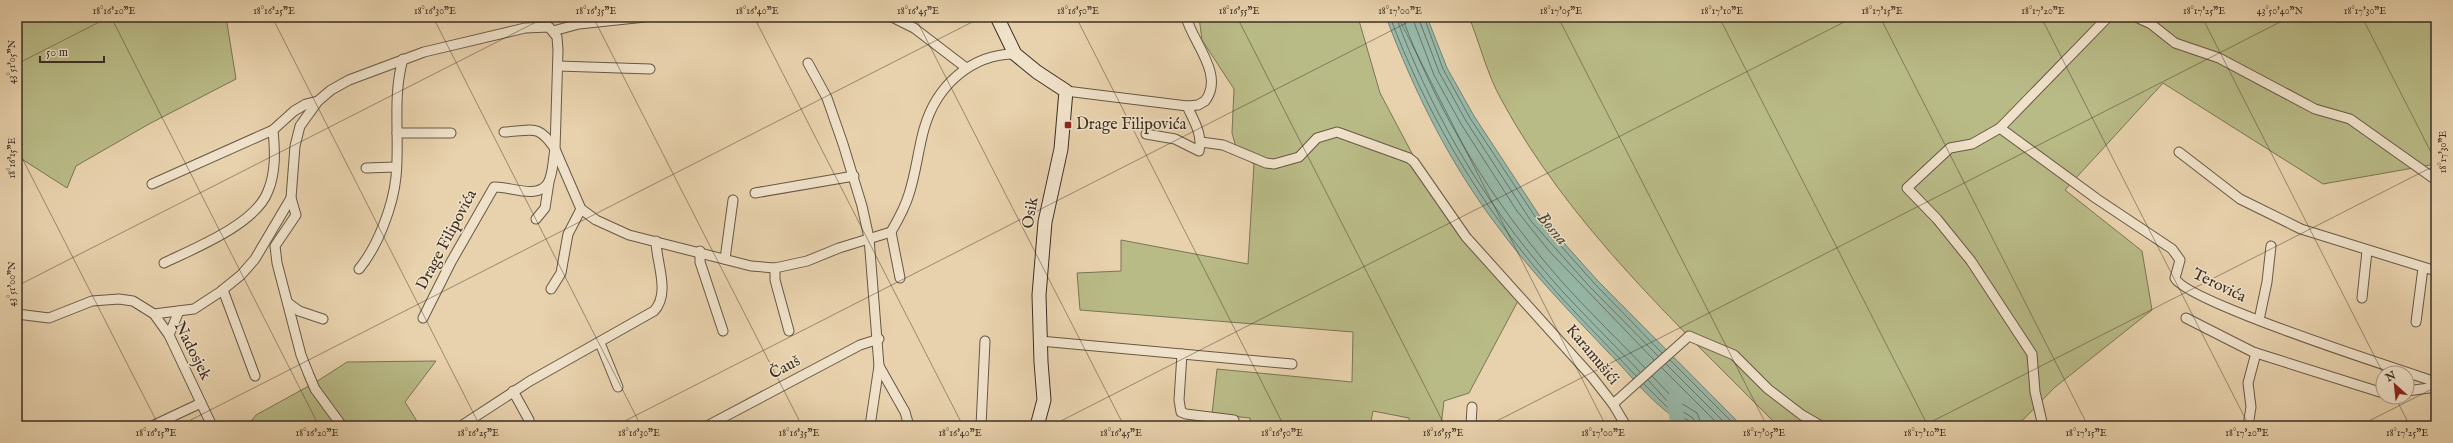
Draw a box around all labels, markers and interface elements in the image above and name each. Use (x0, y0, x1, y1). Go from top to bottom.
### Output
text: 18°16'20"E (92, 5, 136, 18)
text: 18°16'25"E (253, 5, 295, 18)
text: 18°16'30"E (414, 5, 456, 18)
text: 18°16'35"E (576, 5, 616, 18)
text: 18°16'40"E (735, 5, 779, 18)
text: 18°16'45"E (897, 5, 939, 18)
text: 18°16'50"E (1057, 5, 1099, 18)
text: 18°16'55"E (1219, 5, 1259, 18)
text: 18°17'00"E (1378, 5, 1422, 18)
text: 18°17'05"E (1540, 5, 1582, 18)
text: 18°17'10"E (1701, 5, 1743, 18)
text: 18°17'15"E (1861, 5, 1903, 18)
text: 18°17'20"E (2021, 5, 2065, 18)
text: 18°17'25"E (2183, 5, 2225, 18)
text: 43°50'40"N (2257, 5, 2304, 18)
text: 18°17'30"E (2344, 5, 2386, 18)
scale bar (40, 38, 104, 64)
text: 43°51'05"N (6, 40, 19, 84)
text: 50 m (46, 45, 68, 60)
place label: Drage Filipovića (1076, 115, 1187, 135)
marker: Drage Filipovića (1063, 120, 1073, 130)
text: 18°17'30"E (2437, 131, 2450, 173)
text: 18°16'15"E (6, 138, 19, 178)
street label: Drage Filipovića (412, 186, 482, 293)
street label: Osik (1018, 195, 1044, 230)
water label: Bosna (1532, 208, 1572, 250)
text: 43°51'00"N (6, 261, 19, 307)
street label: Terovića (2189, 265, 2249, 308)
street label: Nadosjek (169, 318, 215, 384)
street label: Karamušići (1561, 321, 1623, 389)
street label: Čauš (765, 350, 804, 384)
north arrow (2375, 365, 2415, 405)
text: N (2383, 368, 2399, 386)
text: 18°16'15"E (136, 427, 176, 440)
text: 18°16'20"E (295, 427, 339, 440)
text: 18°16'25"E (457, 427, 499, 440)
text: 18°16'30"E (618, 427, 660, 440)
text: 18°16'35"E (779, 427, 819, 440)
text: 18°16'40"E (938, 427, 982, 440)
text: 18°16'45"E (1100, 427, 1142, 440)
text: 18°16'50"E (1261, 427, 1303, 440)
text: 18°16'55"E (1423, 427, 1463, 440)
text: 18°17'00"E (1581, 427, 1625, 440)
text: 18°17'05"E (1743, 427, 1785, 440)
text: 18°17'10"E (1904, 427, 1946, 440)
text: 18°17'15"E (2065, 427, 2107, 440)
text: 18°17'20"E (2225, 427, 2269, 440)
text: 18°17'25"E (2386, 427, 2428, 440)

